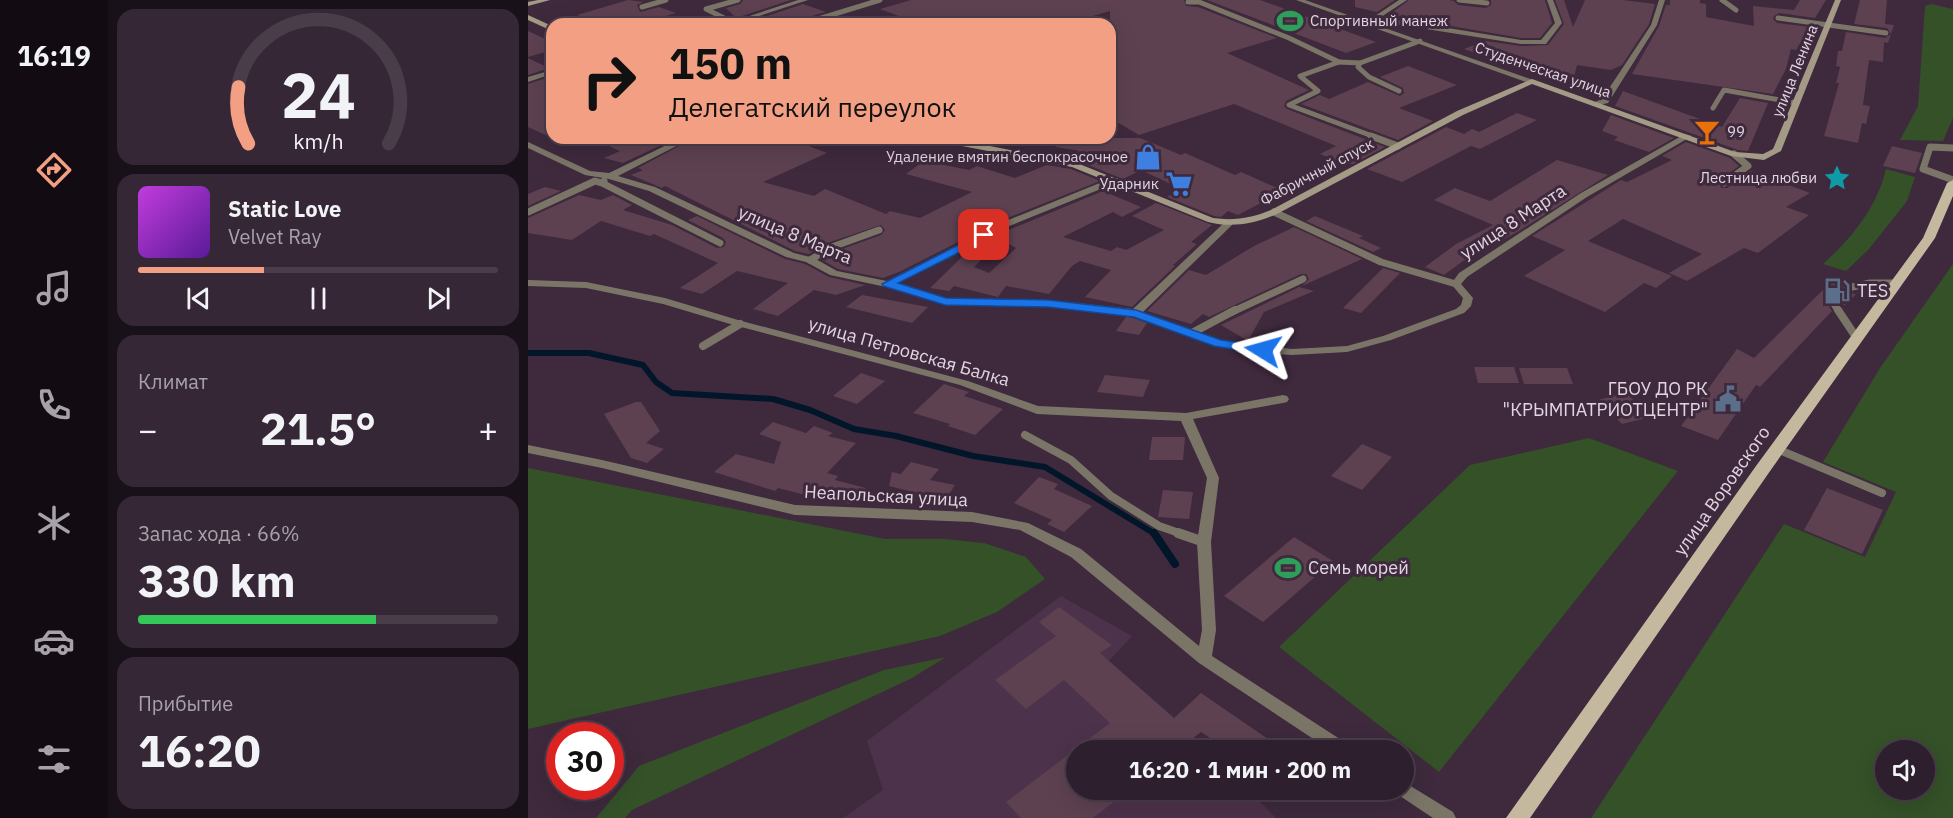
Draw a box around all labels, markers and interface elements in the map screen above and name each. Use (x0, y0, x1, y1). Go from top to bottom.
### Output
sports icon: Спортивный манеж (1275, 6, 1305, 36)
place label: Спортивный манеж (1310, 11, 1448, 30)
street label: улица Ленина (1767, 22, 1822, 120)
text: 150 m (669, 36, 792, 91)
street label: Студенческая улица (1473, 37, 1614, 102)
text: 16:19 (17, 38, 91, 73)
icon: right (570, 42, 648, 120)
text: 24 (281, 54, 355, 135)
text: Делегатский переулок (669, 89, 956, 124)
bar icon: 99 (1692, 117, 1722, 147)
place label: 99 (1727, 122, 1745, 141)
text: km/h (293, 127, 343, 155)
street label: Фабричный спуск (1257, 134, 1377, 210)
shop icon: Удаление вмятин беспокрасочное (1133, 142, 1163, 172)
place label: Удаление вмятин беспокрасочное (886, 147, 1128, 166)
icon: directions (33, 149, 75, 191)
place icon: Лестница любви (1822, 163, 1852, 193)
place label: Лестница любви (1700, 168, 1817, 187)
supermarket icon: Ударник (1164, 169, 1194, 199)
place label: Ударник (1099, 174, 1159, 193)
street label: улица 8 Марта (1456, 179, 1570, 264)
text: Static Love (228, 194, 341, 223)
street label: улица 8 Марта (735, 200, 856, 269)
pin (958, 209, 1009, 260)
icon: arrive (967, 218, 1000, 251)
text: Velvet Ray (228, 223, 321, 250)
icon: music (33, 267, 75, 309)
fuel station icon: TES (1822, 276, 1852, 306)
place label: TES (1857, 279, 1888, 302)
icon: previous (182, 282, 215, 315)
icon: pause (302, 282, 335, 315)
icon: next (422, 282, 455, 315)
street label: улица Петровская Балка (806, 312, 1013, 391)
position arrow (1231, 318, 1295, 382)
text: Климат (138, 368, 208, 395)
place label: ГБОУ ДО РК "КРЫМПАТРИОТЦЕНТР" (1503, 377, 1708, 421)
icon: phone (33, 384, 75, 426)
public building icon: ГБОУ ДО РК "КРЫМПАТРИОТЦЕНТР" (1713, 384, 1743, 414)
text: 21.5° (260, 399, 376, 457)
text: − (138, 408, 158, 451)
text: + (478, 408, 498, 451)
street label: улица Воровского (1668, 422, 1775, 560)
street label: Неапольская улица (803, 480, 969, 511)
icon: climate (33, 502, 75, 544)
text: Запас хода · 66% (138, 520, 300, 547)
text: 330 km (138, 551, 296, 609)
sports icon: Семь морей (1273, 553, 1303, 583)
place label: Семь морей (1308, 556, 1409, 579)
icon: car (33, 620, 75, 662)
text: Прибытие (138, 690, 233, 717)
text: 16:20 (138, 721, 261, 779)
speed limit sign: 30 (546, 722, 624, 800)
icon: filters (33, 738, 75, 780)
map controls (1875, 740, 1935, 800)
button: sound (1875, 740, 1935, 800)
text: 16:20 · 1 мин · 200 m (1129, 755, 1351, 784)

